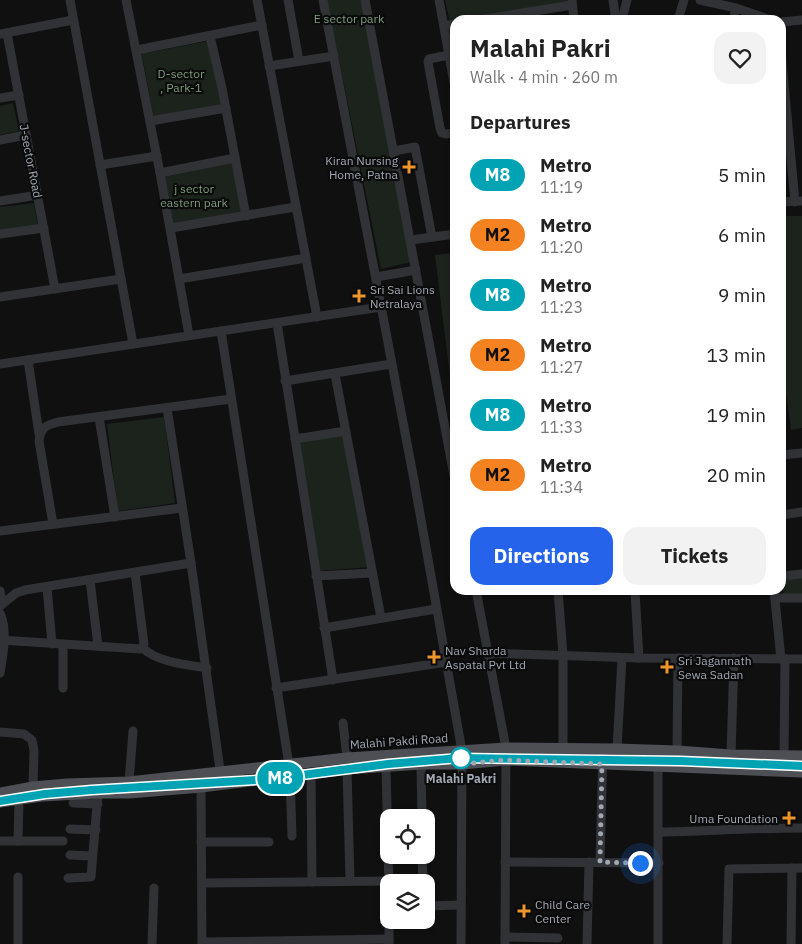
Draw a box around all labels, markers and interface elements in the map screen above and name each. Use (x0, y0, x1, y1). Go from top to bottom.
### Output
park label: E sector park (314, 11, 385, 26)
text: Malahi Pakri (470, 32, 611, 64)
button: heart (714, 32, 766, 84)
park label: D-sector , Park-1 (158, 66, 205, 95)
text: Walk · 4 min · 260 m (470, 67, 618, 87)
text: Departures (470, 110, 570, 134)
street label: J-sector Road (16, 123, 46, 199)
place label: Kiran Nursing Home, Patna (325, 153, 399, 182)
text: Metro (540, 153, 592, 177)
marker: Kiran Nursing Home, Patna (402, 160, 416, 174)
text: M8 (485, 163, 510, 186)
text: 5 min (718, 163, 766, 187)
text: 11:19 (540, 177, 583, 197)
park label: j sector eastern park (160, 181, 228, 210)
text: Metro (540, 213, 592, 237)
text: M2 (485, 223, 510, 246)
text: 6 min (718, 223, 766, 247)
text: 11:20 (540, 237, 583, 257)
text: Metro (540, 273, 592, 297)
place label: Sri Sai Lions Netralaya (370, 282, 435, 311)
text: M8 (485, 283, 510, 306)
text: 9 min (718, 283, 766, 307)
marker: Sri Sai Lions Netralaya (352, 289, 366, 303)
text: 11:23 (540, 297, 583, 317)
text: Metro (540, 333, 592, 357)
text: M2 (485, 343, 510, 366)
text: 13 min (707, 343, 766, 367)
text: 11:27 (540, 357, 583, 377)
text: Metro (540, 393, 592, 417)
text: M8 (485, 403, 510, 426)
text: 19 min (707, 403, 766, 427)
text: 11:33 (540, 417, 583, 437)
text: Metro (540, 453, 592, 477)
text: M2 (485, 463, 510, 486)
text: 20 min (707, 463, 766, 487)
text: 11:34 (540, 477, 583, 497)
button: Directions (470, 527, 613, 585)
button: Tickets (623, 527, 766, 585)
place label: Nav Sharda Aspatal Pvt Ltd (445, 643, 526, 672)
marker: Nav Sharda Aspatal Pvt Ltd (427, 650, 441, 664)
place label: Sri Jagannath Sewa Sadan (678, 653, 752, 682)
marker: Sri Jagannath Sewa Sadan (660, 660, 674, 674)
street label: Malahi Pakdi Road (349, 730, 449, 752)
marker: Malahi Pakri (450, 747, 472, 769)
line badge: M8 (258, 762, 302, 794)
text: M8 (267, 766, 293, 789)
place label: Malahi Pakri (426, 771, 496, 786)
map controls (380, 809, 435, 929)
button: locate (380, 809, 435, 864)
place label: Uma Foundation (689, 811, 778, 826)
marker: Uma Foundation (782, 811, 796, 825)
your location (628, 851, 653, 876)
button: layers (380, 874, 435, 929)
place label: Child Care Center (535, 897, 591, 926)
marker: Child Care Center (517, 904, 531, 918)

